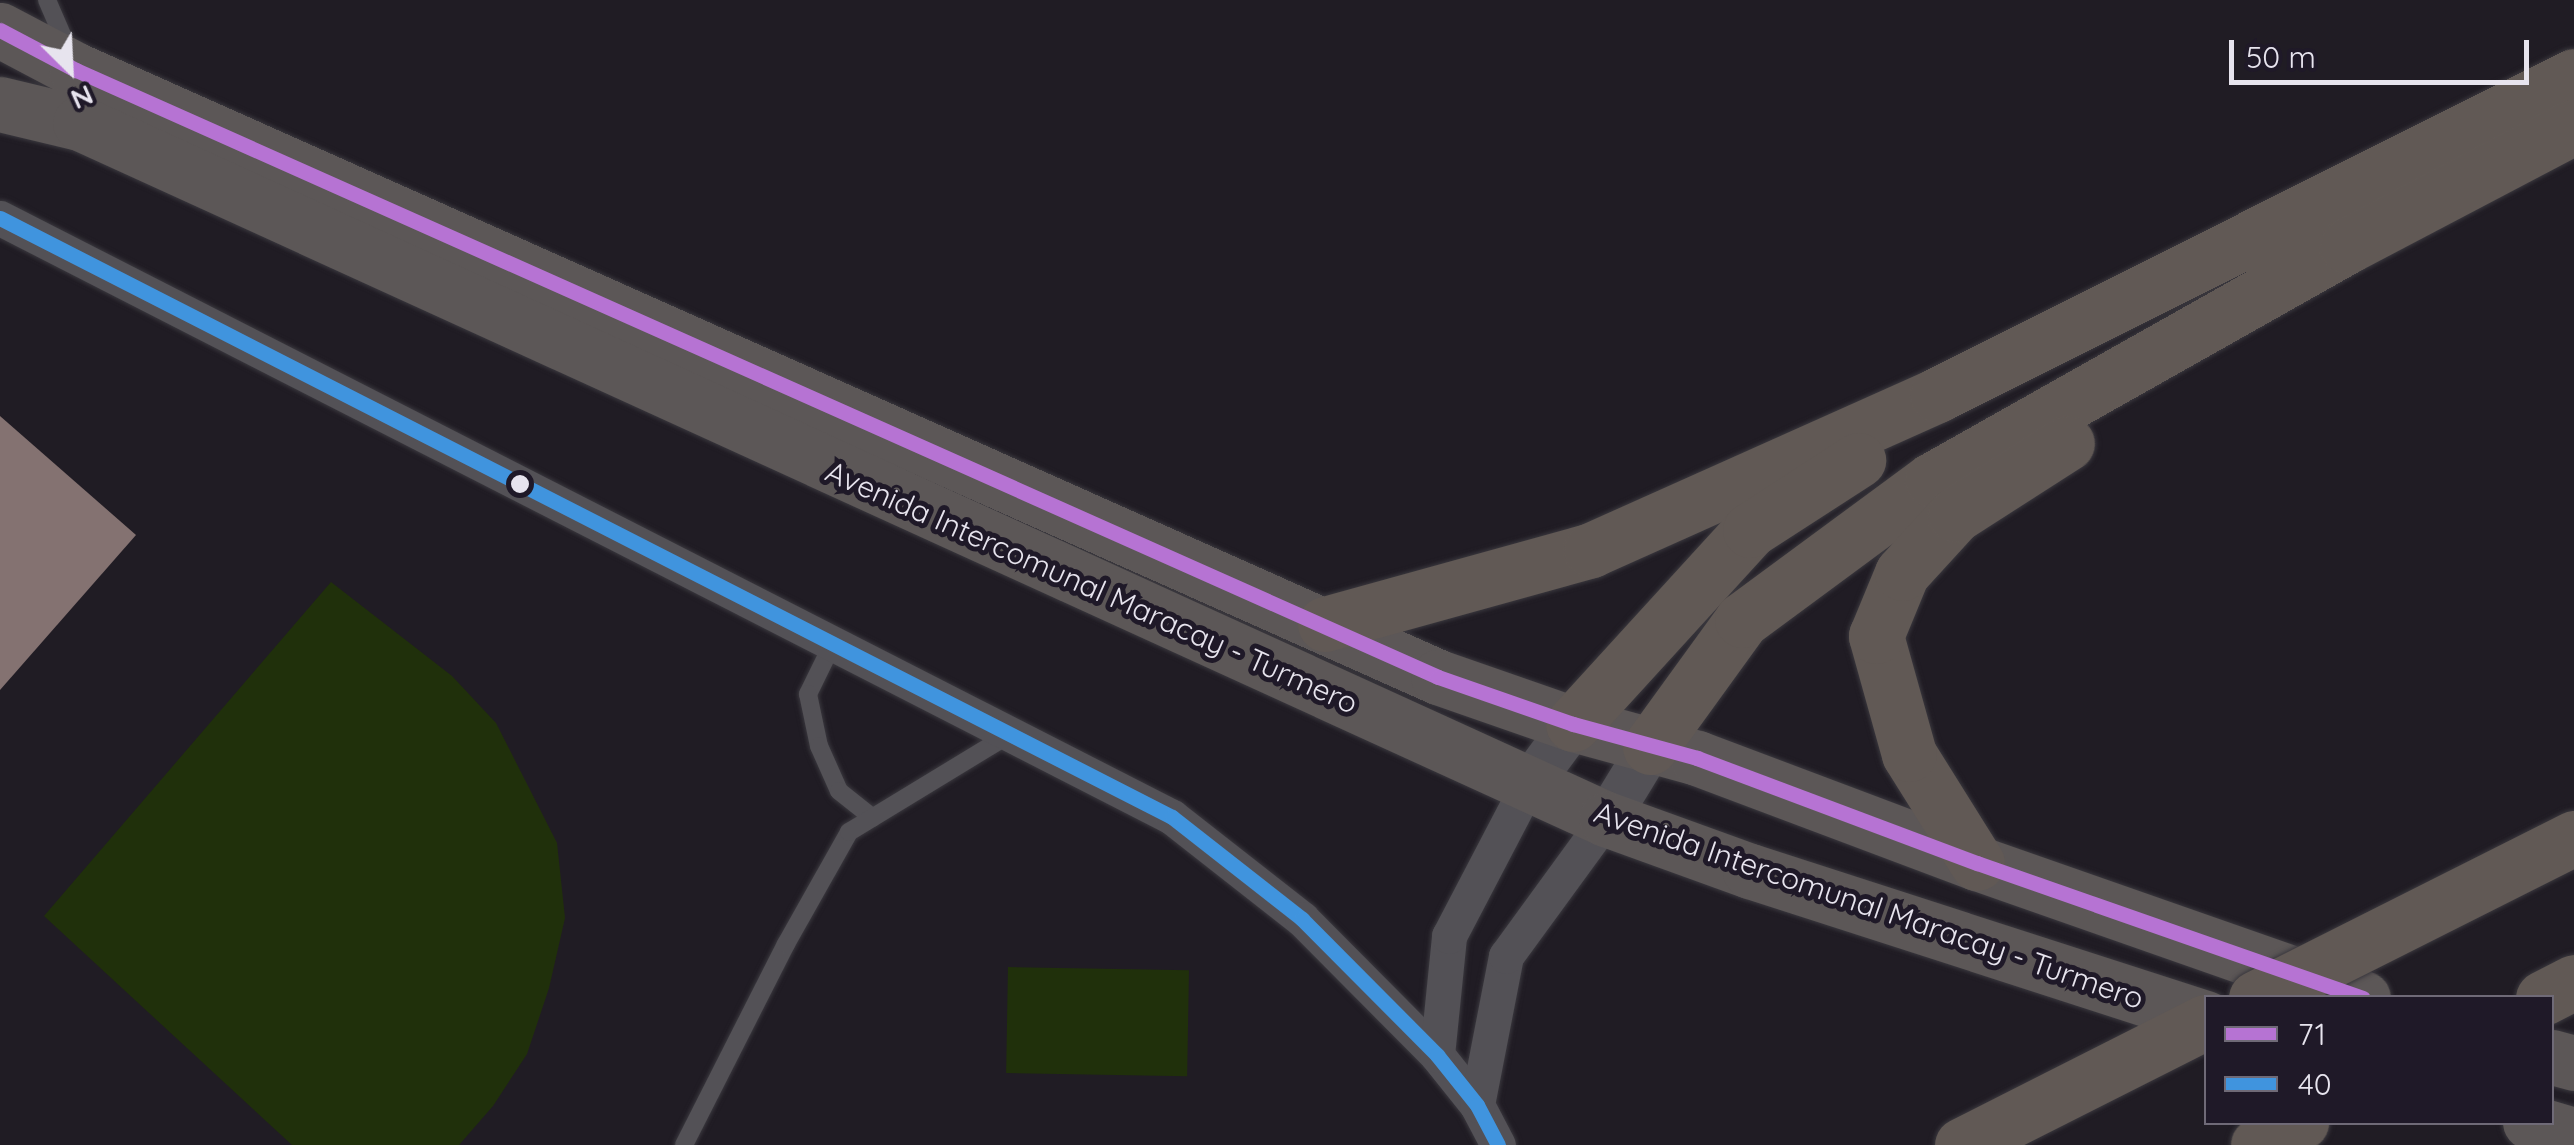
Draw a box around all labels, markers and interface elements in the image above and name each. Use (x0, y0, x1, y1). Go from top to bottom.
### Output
north arrow (20, 20, 120, 120)
scale bar (2234, 20, 2534, 82)
text: 50 m (2246, 38, 2316, 76)
text: N (66, 78, 99, 118)
street label: Avenida Intercomunal Maracay - Turmero (820, 453, 1364, 721)
unlabelled marker (510, 474, 530, 494)
street label: Avenida Intercomunal Maracay - Turmero (1590, 794, 2148, 1016)
legend (2204, 995, 2554, 1125)
text: 71 (2298, 1015, 2326, 1053)
text: 40 (2298, 1065, 2332, 1103)

